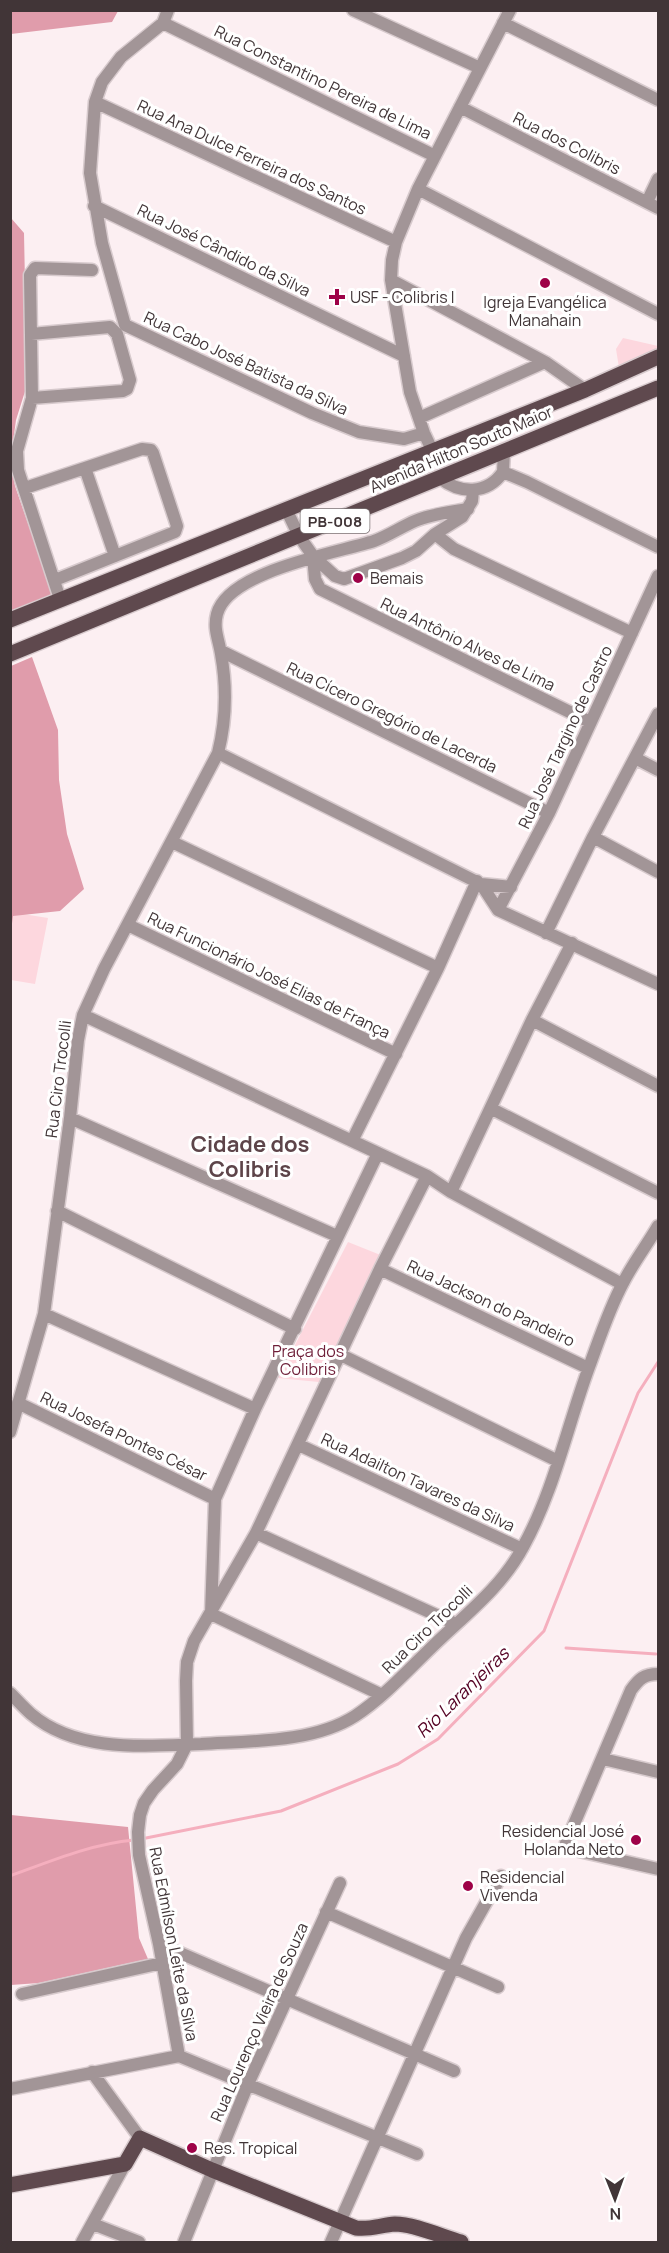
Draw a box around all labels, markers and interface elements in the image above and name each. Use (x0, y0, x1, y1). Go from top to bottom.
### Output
street label: Rua Constantino Pereira de Lima (211, 20, 435, 144)
street label: Rua Ana Dulce Ferreira dos Santos (134, 94, 370, 220)
street label: Rua dos Colibris (509, 106, 625, 180)
street label: Rua José Cândido da Silva (134, 198, 314, 302)
marker: Igreja Evangélica Manahain (538, 276, 552, 290)
place label: USF - Colibris I (350, 286, 455, 308)
marker: USF - Colibris I (328, 288, 346, 306)
place label: Igreja Evangélica Manahain (483, 291, 607, 331)
street label: Rua Cabo José Batista da Silva (140, 306, 352, 420)
street label: Avenida Hilton Souto Maior (366, 400, 556, 498)
road number: PB-008 (300, 509, 370, 533)
place label: Bemais (370, 567, 424, 589)
marker: Bemais (351, 571, 365, 585)
street label: Rua Antônio Alves de Lima (377, 592, 559, 696)
street label: Rua José Targino de Castro (513, 642, 617, 832)
street label: Rua Cícero Gregório de Lacerda (283, 656, 501, 778)
street label: Rua Funcionário José Elias de França (144, 906, 394, 1044)
street label: Rua Ciro Trocolli (40, 1019, 76, 1139)
district label: Cidade dos Colibris (191, 1129, 309, 1184)
street label: Rua Jackson do Pandeiro (404, 1254, 578, 1352)
park label: Praça dos Colibris (272, 1340, 344, 1380)
street label: Rua Josefa Pontes César (37, 1386, 211, 1486)
street label: Rua Adailton Tavares da Silva (318, 1427, 518, 1537)
street label: Rua Ciro Trocolli (377, 1580, 477, 1678)
water label: Rio Laranjeiras (410, 1640, 515, 1743)
place label: Residencial José Holanda Neto (502, 1820, 624, 1860)
marker: Residencial José Holanda Neto (629, 1833, 643, 1847)
street label: Rua Edmílson Leite da Silva (144, 1845, 204, 2043)
place label: Residencial Vivenda (480, 1866, 565, 1906)
marker: Residencial Vivenda (461, 1879, 475, 1893)
street label: Rua Lourenço Vieira de Souza (205, 1919, 313, 2125)
place label: Res. Tropical (204, 2137, 298, 2159)
marker: Res. Tropical (185, 2141, 199, 2155)
north arrow (585, 2169, 645, 2229)
text: N (609, 2203, 621, 2225)

